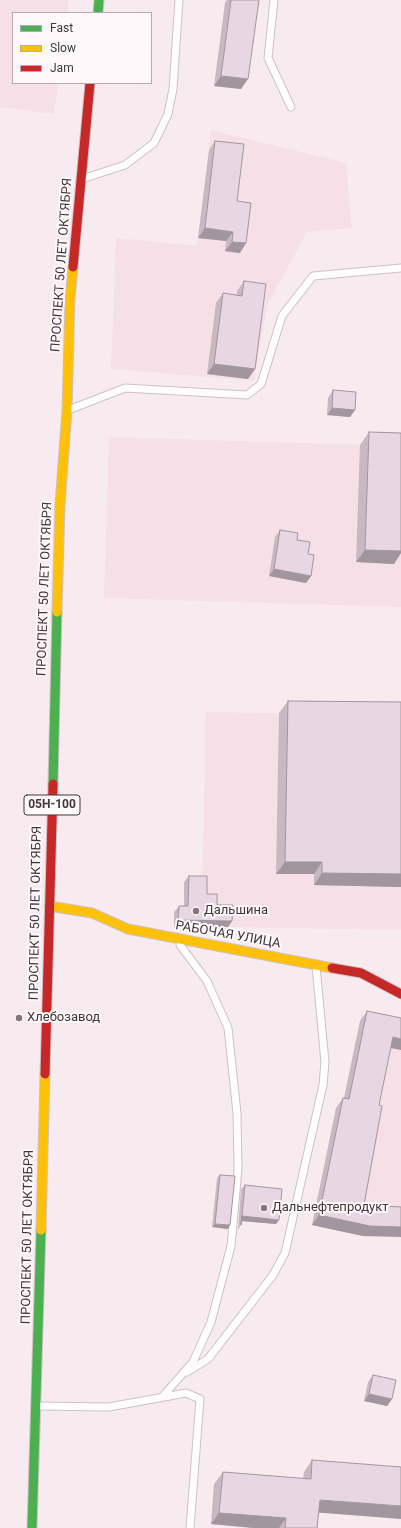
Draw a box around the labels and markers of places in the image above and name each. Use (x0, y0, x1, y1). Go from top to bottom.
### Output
place label: Дальшина (204, 903, 268, 919)
marker: Дальшина (191, 906, 201, 916)
place label: Хлебозавод (27, 1010, 100, 1026)
marker: Хлебозавод (14, 1013, 24, 1023)
place label: Дальнефтепродукт (272, 1200, 388, 1216)
marker: Дальнефтепродукт (259, 1203, 269, 1213)

